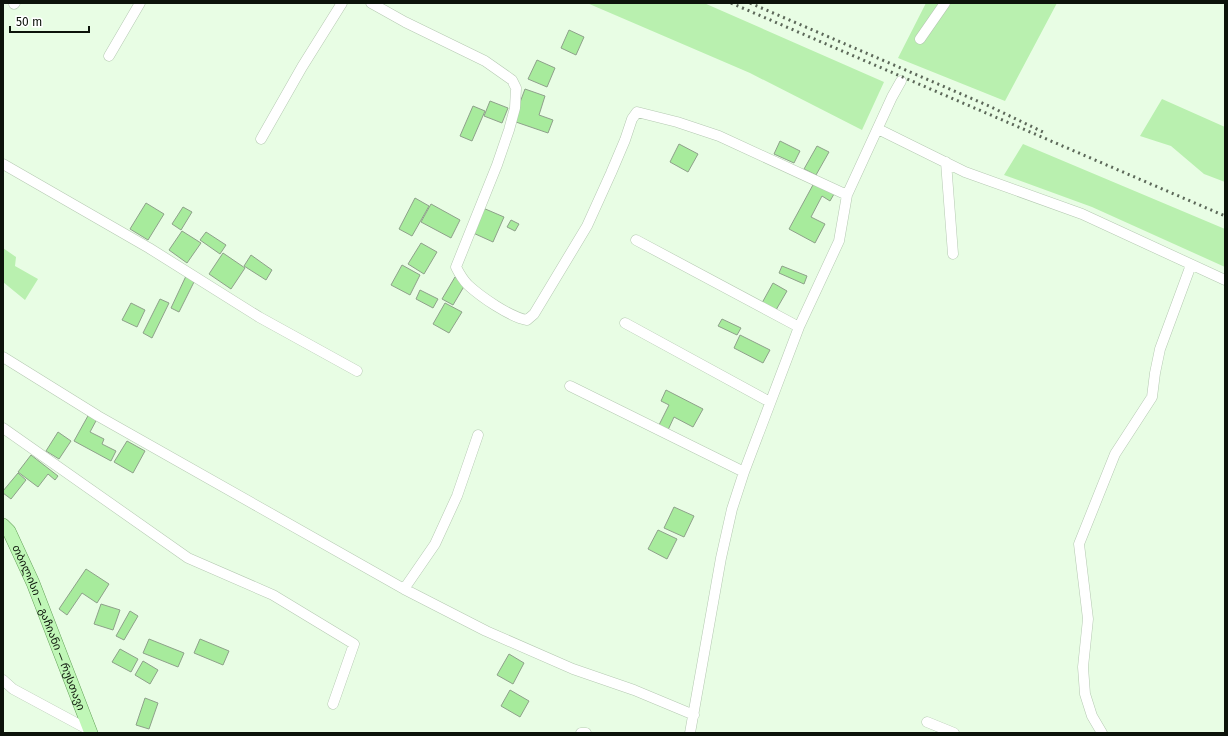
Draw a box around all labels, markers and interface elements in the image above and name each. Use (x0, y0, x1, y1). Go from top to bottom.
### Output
scale bar (10, 8, 89, 34)
text: 50 m (16, 15, 42, 29)
street label: თბილისი — გაჩიანი — რუსთავი (10, 543, 88, 712)

